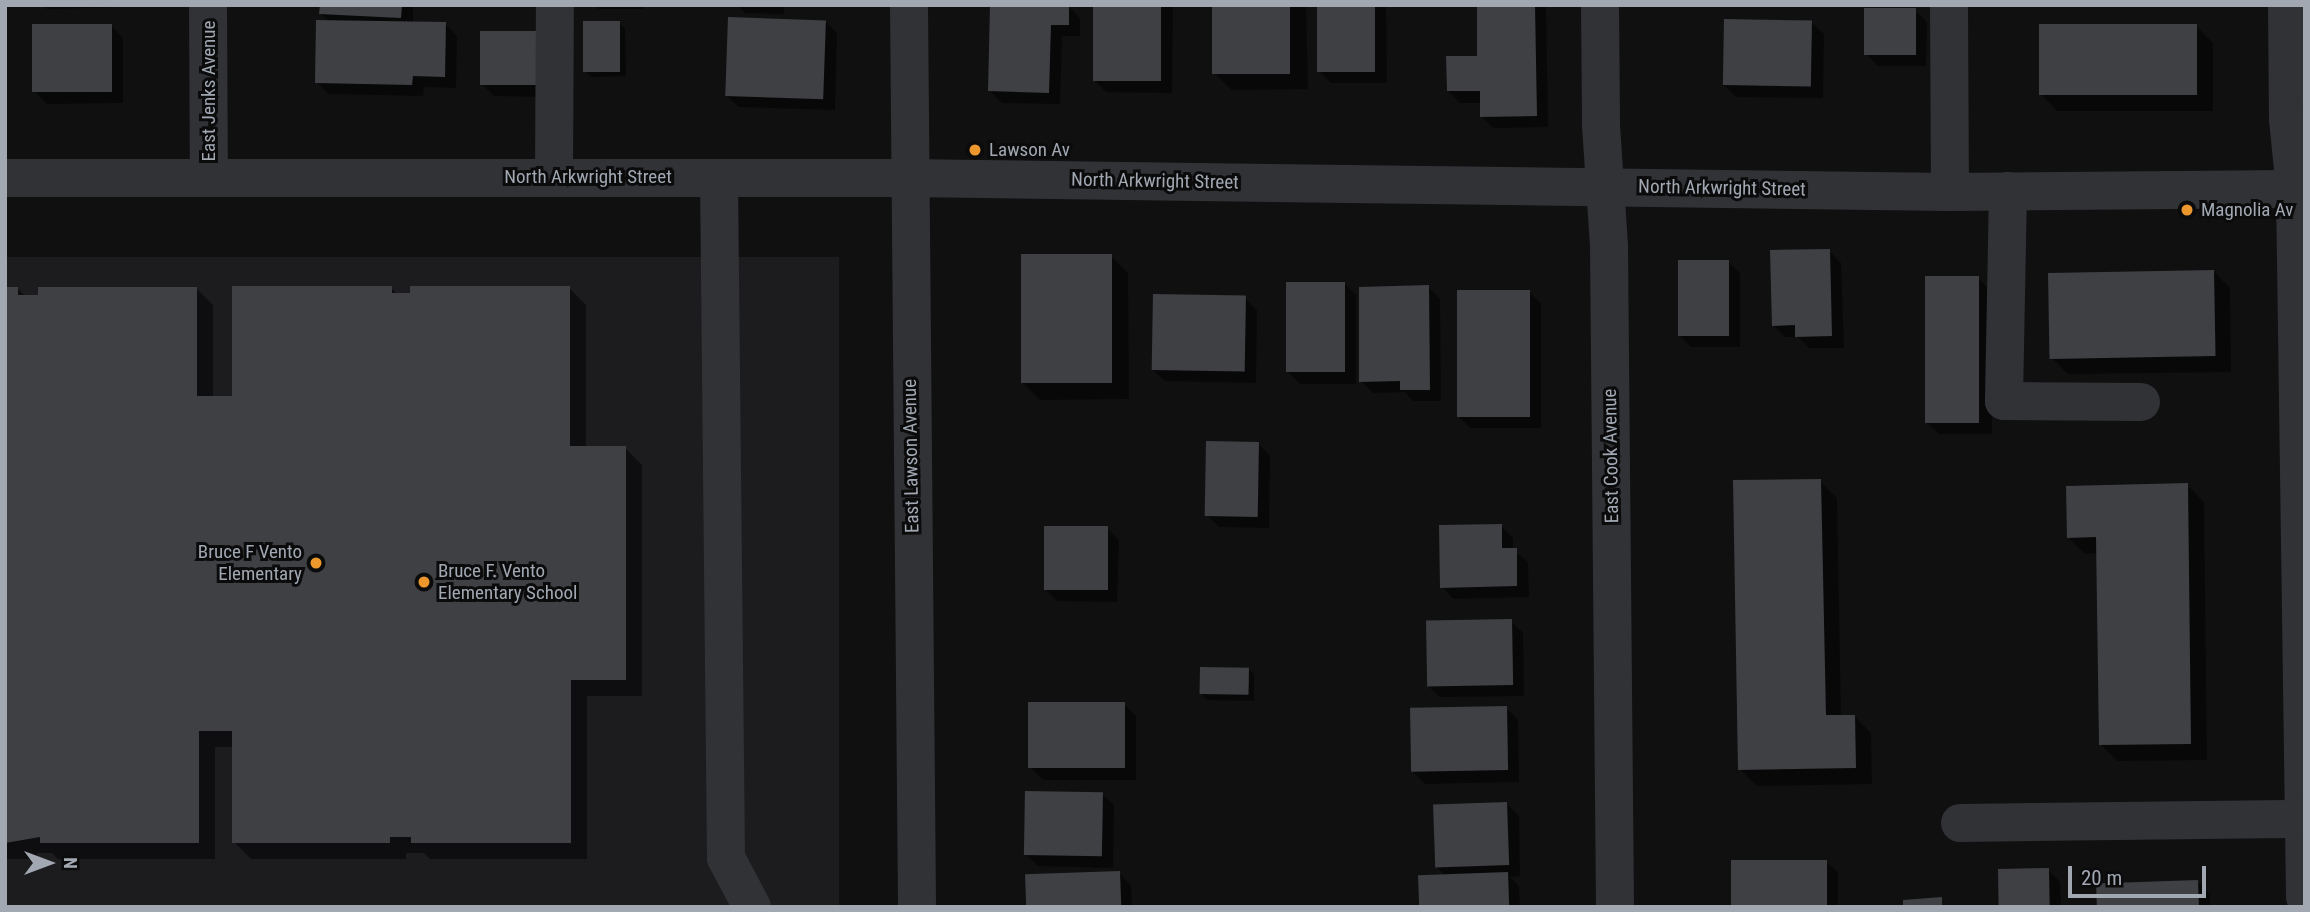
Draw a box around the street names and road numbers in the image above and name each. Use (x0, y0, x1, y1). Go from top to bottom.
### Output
street label: East Jenks Avenue (198, 21, 220, 161)
street label: North Arkwright Street (504, 166, 672, 188)
street label: North Arkwright Street (1071, 168, 1239, 194)
street label: North Arkwright Street (1638, 175, 1806, 201)
street label: East Lawson Avenue (898, 379, 924, 533)
street label: East Cook Avenue (1598, 388, 1624, 524)

